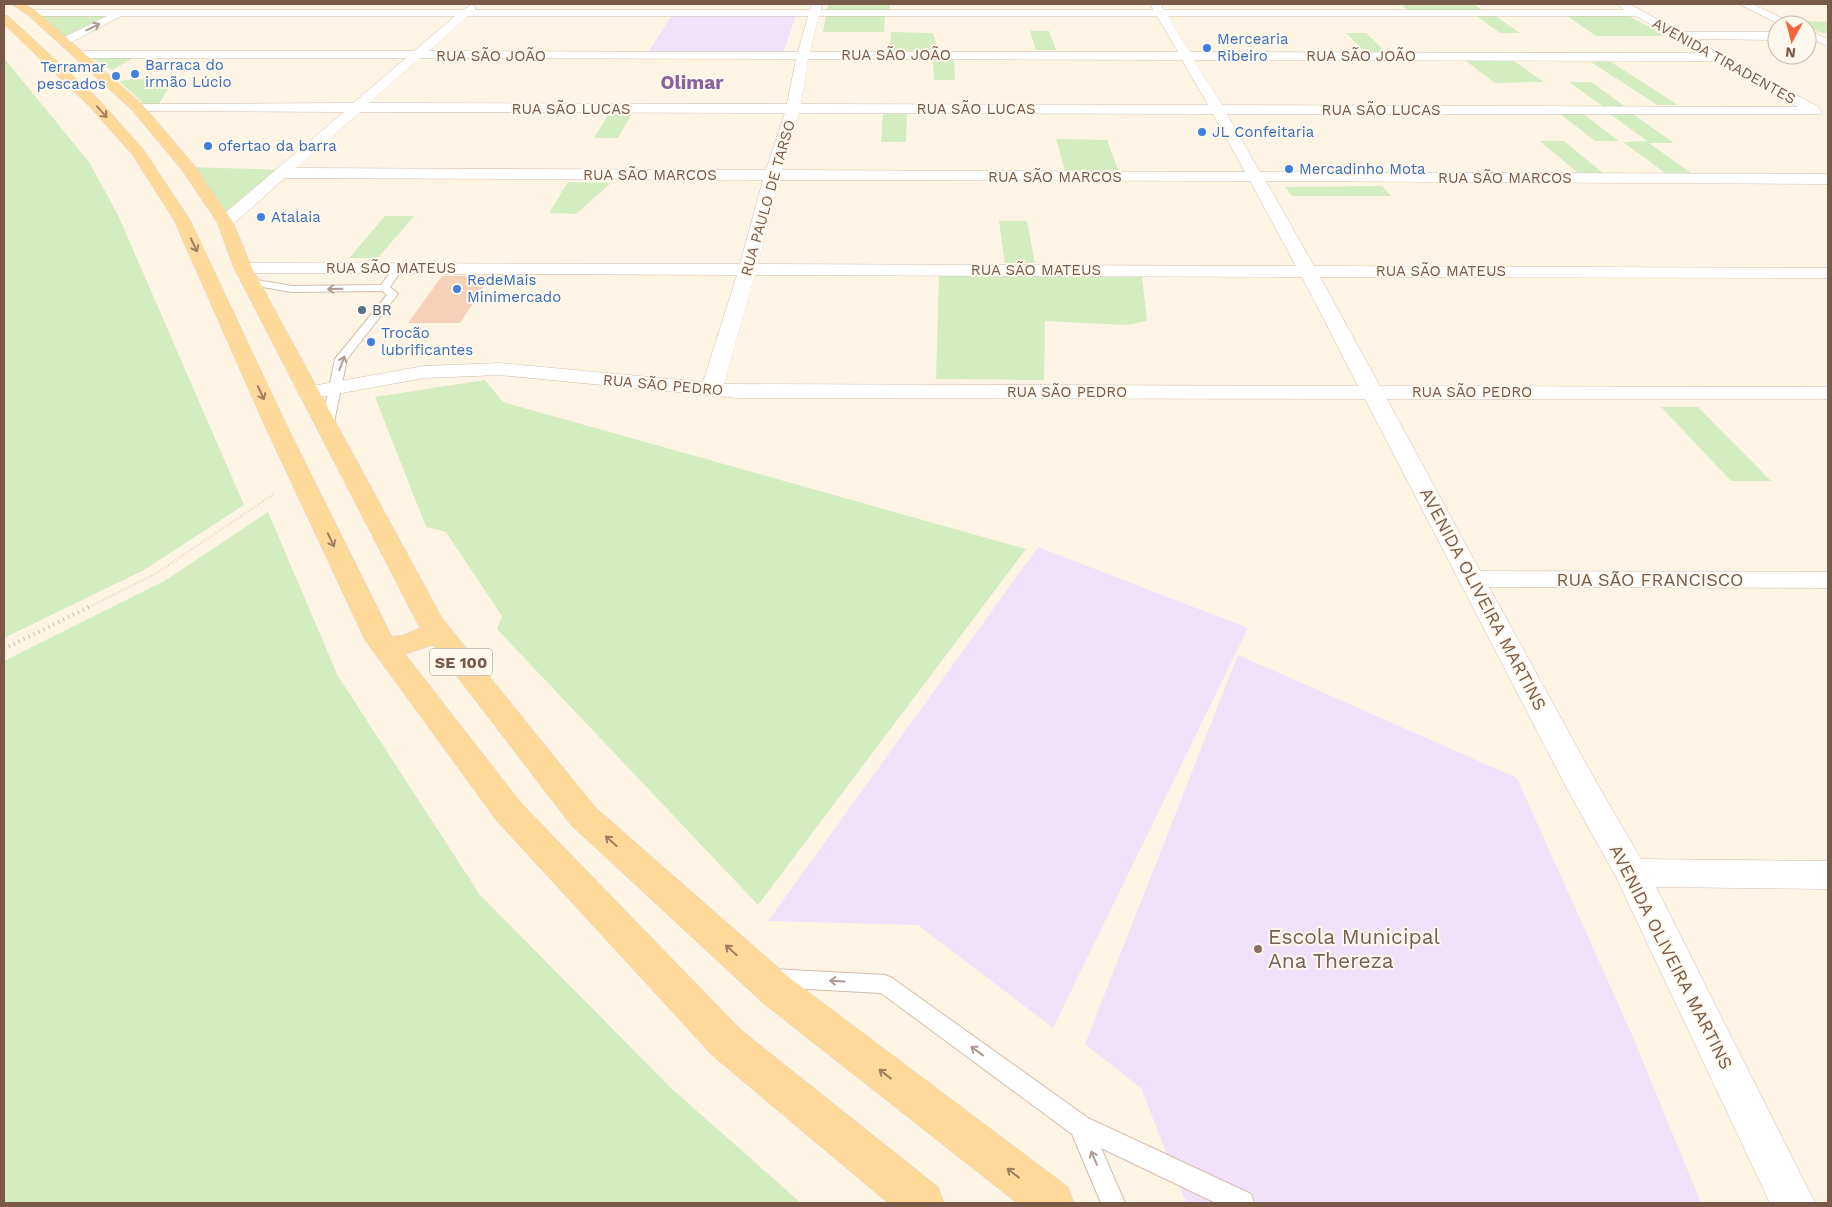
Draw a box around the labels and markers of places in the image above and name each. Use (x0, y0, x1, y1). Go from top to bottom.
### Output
place label: Mercearia Ribeiro (1217, 30, 1289, 65)
marker: Mercearia Ribeiro (1201, 42, 1213, 54)
place label: Barraca do irmão Lúcio (145, 56, 231, 91)
place label: Terramar pescados (37, 58, 106, 93)
marker: Barraca do irmão Lúcio (129, 68, 141, 80)
marker: Terramar pescados (110, 70, 122, 82)
place label: JL Confeitaria (1212, 123, 1315, 141)
marker: JL Confeitaria (1196, 126, 1208, 138)
place label: ofertao da barra (218, 137, 337, 155)
marker: ofertao da barra (202, 140, 214, 152)
place label: Mercadinho Mota (1299, 160, 1426, 178)
marker: Mercadinho Mota (1283, 163, 1295, 175)
place label: Atalaia (271, 208, 321, 226)
marker: Atalaia (255, 211, 267, 223)
place label: RedeMais Minimercado (467, 271, 561, 306)
marker: RedeMais Minimercado (451, 283, 463, 295)
place label: BR (372, 301, 392, 319)
marker: BR (356, 304, 368, 316)
place label: Trocão lubrificantes (381, 324, 473, 359)
marker: Trocão lubrificantes (365, 336, 377, 348)
place label: Escola Municipal Ana Thereza (1268, 924, 1441, 973)
marker: Escola Municipal Ana Thereza (1252, 943, 1264, 955)

